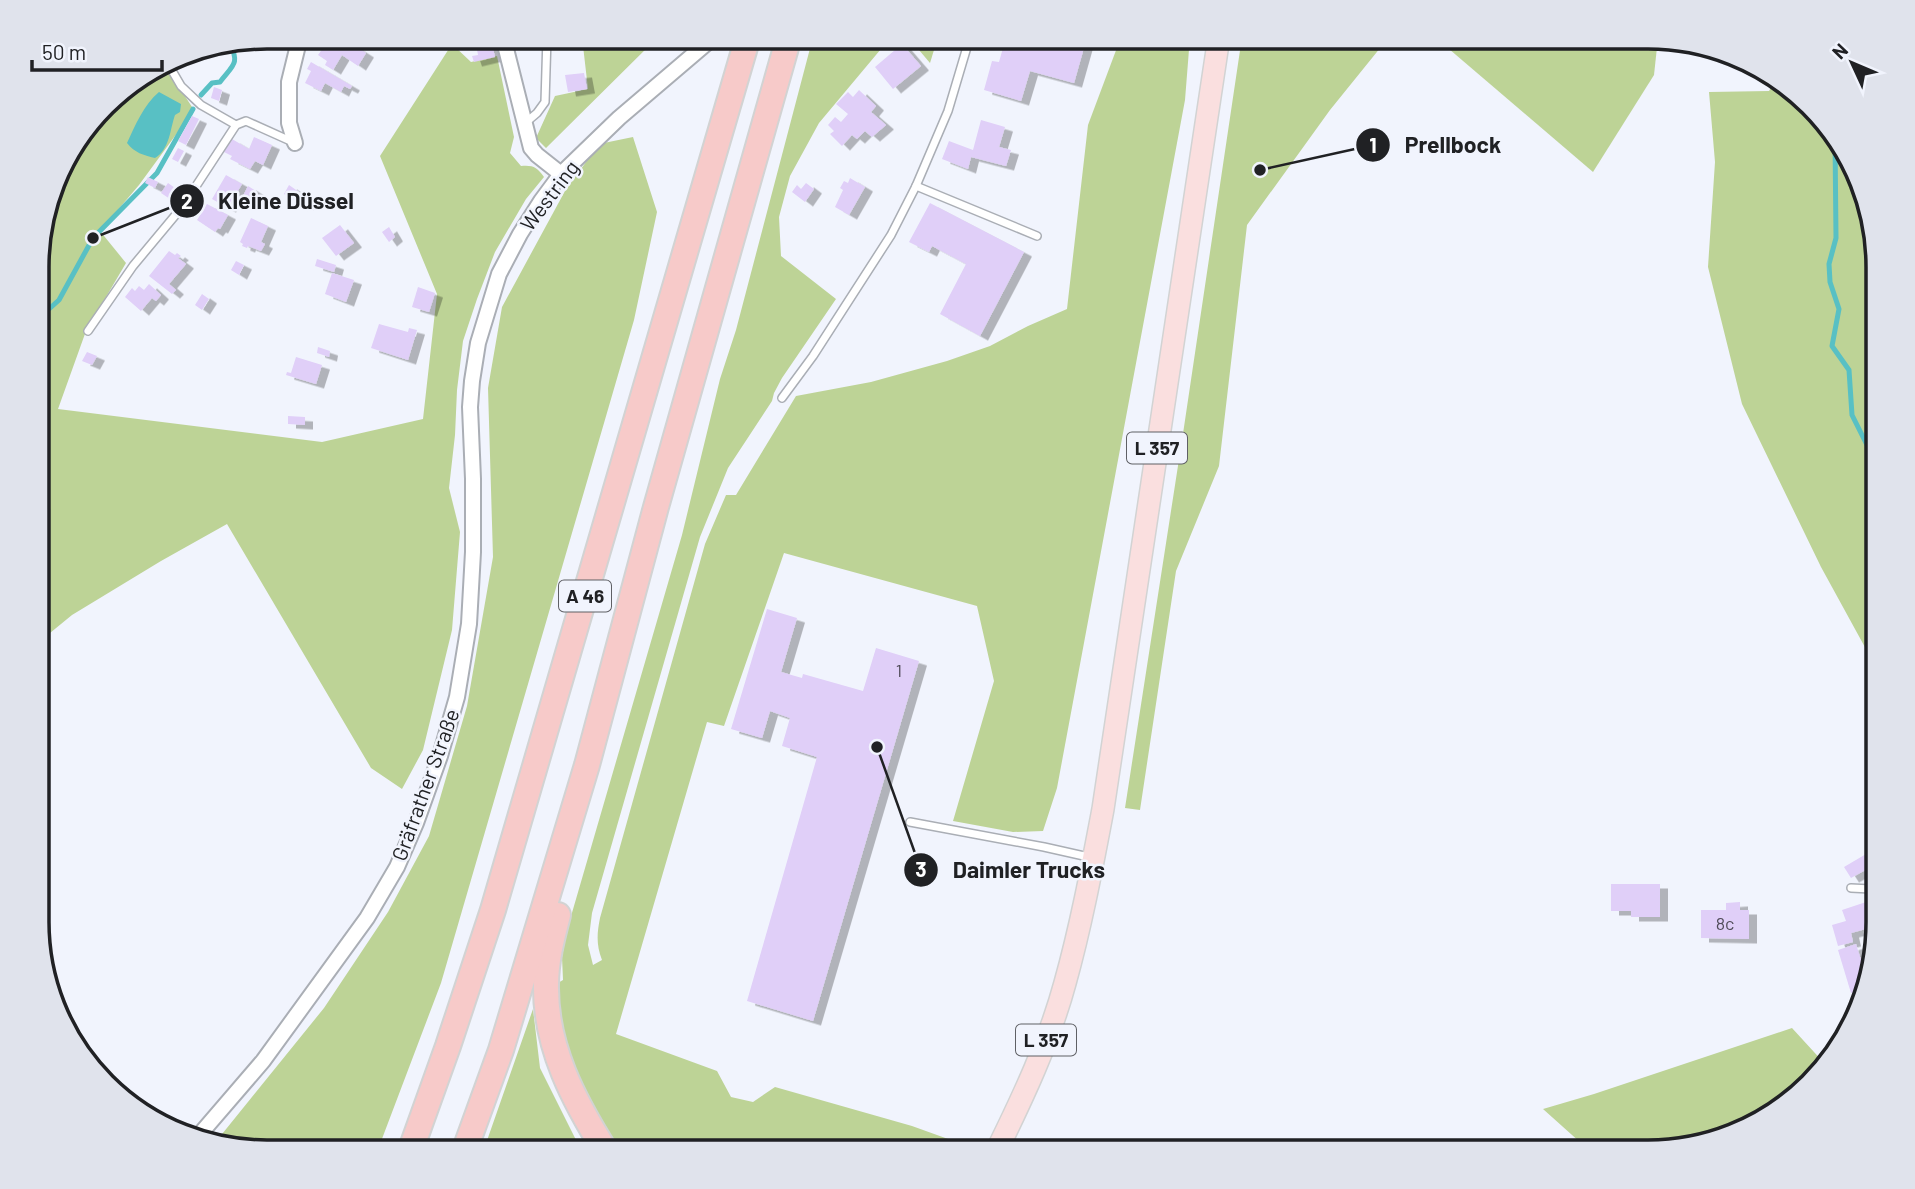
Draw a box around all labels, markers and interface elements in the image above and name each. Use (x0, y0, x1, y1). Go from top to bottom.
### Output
scale bar (32, 28, 161, 72)
north arrow (1817, 28, 1887, 98)
text: N (1827, 38, 1852, 63)
text: 50 m (42, 39, 86, 64)
callout: Prellbock (1356, 123, 1515, 167)
text: Prellbock (1405, 130, 1501, 158)
text: 1 (1369, 132, 1377, 157)
street label: Westring (514, 155, 583, 235)
callout: Kleine Düssel (169, 179, 368, 223)
text: Kleine Düssel (218, 186, 354, 214)
text: 2 (181, 188, 193, 213)
road number: L 357 (1127, 432, 1187, 463)
road number: A 46 (559, 580, 611, 611)
house number: 1 (896, 659, 902, 681)
street label: Gräfrather Straße (385, 705, 464, 864)
callout: Daimler Trucks (904, 848, 1119, 892)
text: Daimler Trucks (953, 855, 1105, 883)
text: 3 (915, 856, 927, 881)
house number: 8c (1716, 912, 1734, 934)
road number: L 357 (1016, 1024, 1076, 1056)

